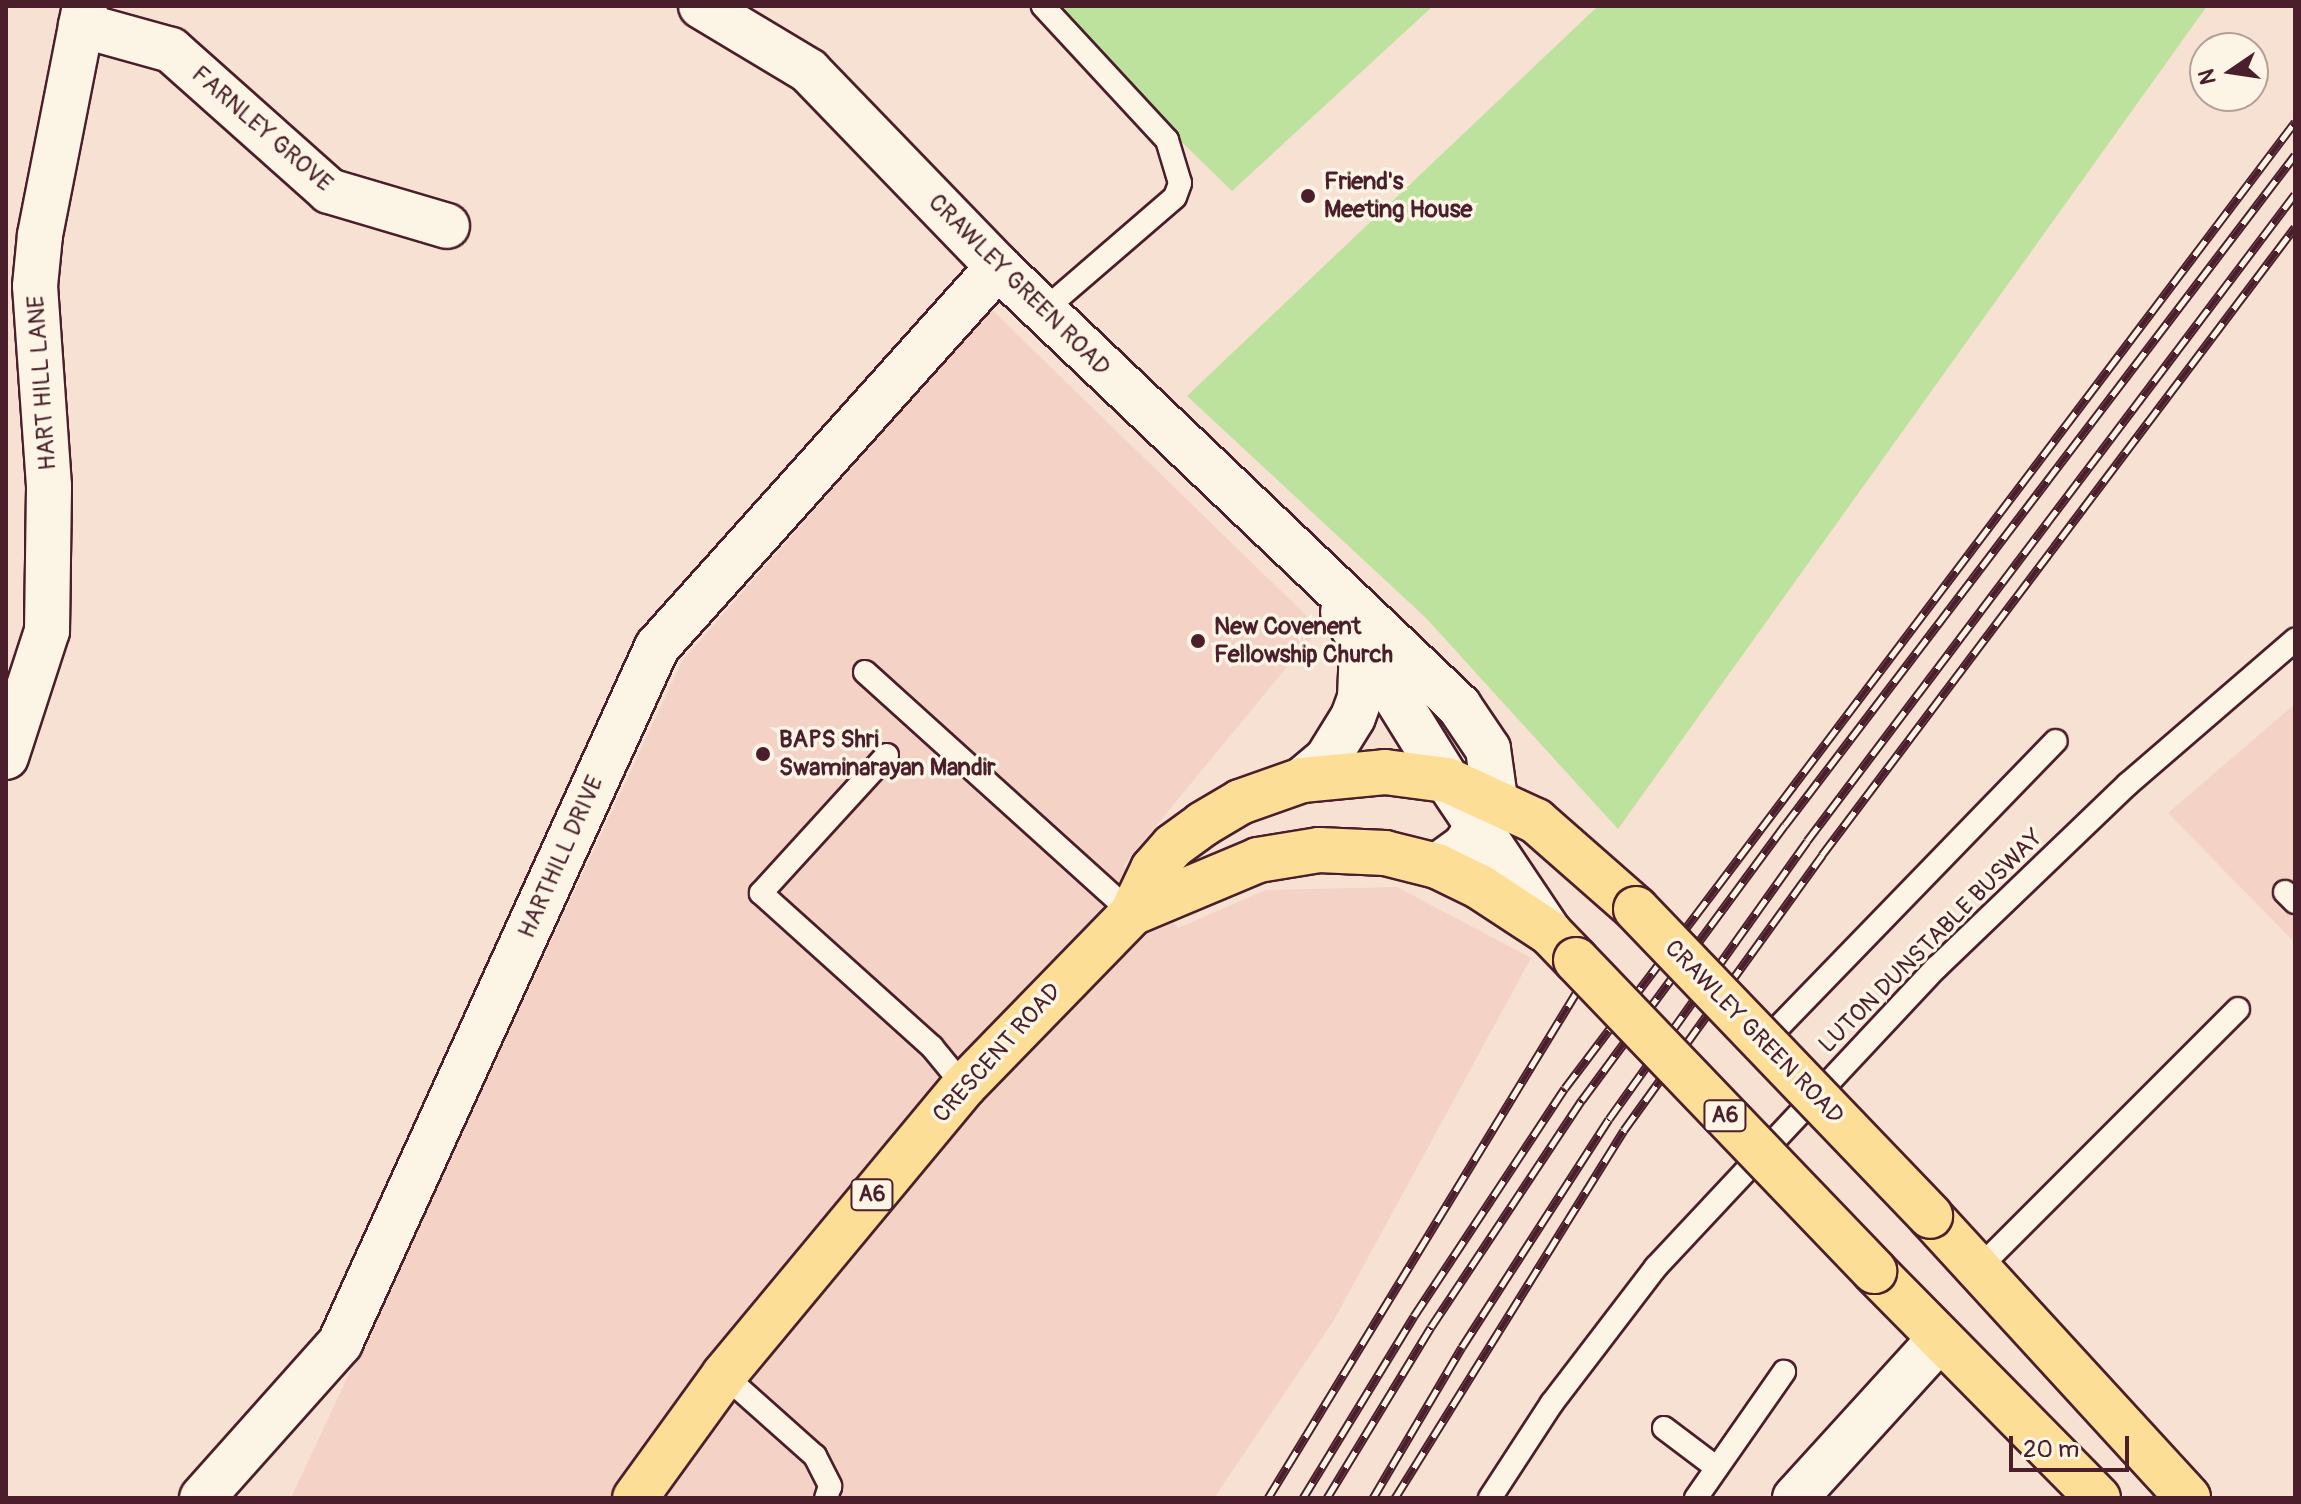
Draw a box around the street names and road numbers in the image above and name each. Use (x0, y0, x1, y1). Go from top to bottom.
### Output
street label: FARNLEY GROVE (186, 60, 338, 198)
street label: CRAWLEY GREEN ROAD (922, 188, 1116, 382)
street label: HART HILL LANE (22, 295, 62, 471)
street label: HARTHILL DRIVE (512, 771, 610, 943)
street label: LUTON DUNSTABLE BUSWAY (1813, 823, 2049, 1059)
street label: CRAWLEY GREEN ROAD (1659, 934, 1849, 1130)
street label: CRESCENT ROAD (927, 977, 1067, 1129)
road number: A6 (1703, 1098, 1747, 1134)
road number: A6 (850, 1177, 894, 1213)

